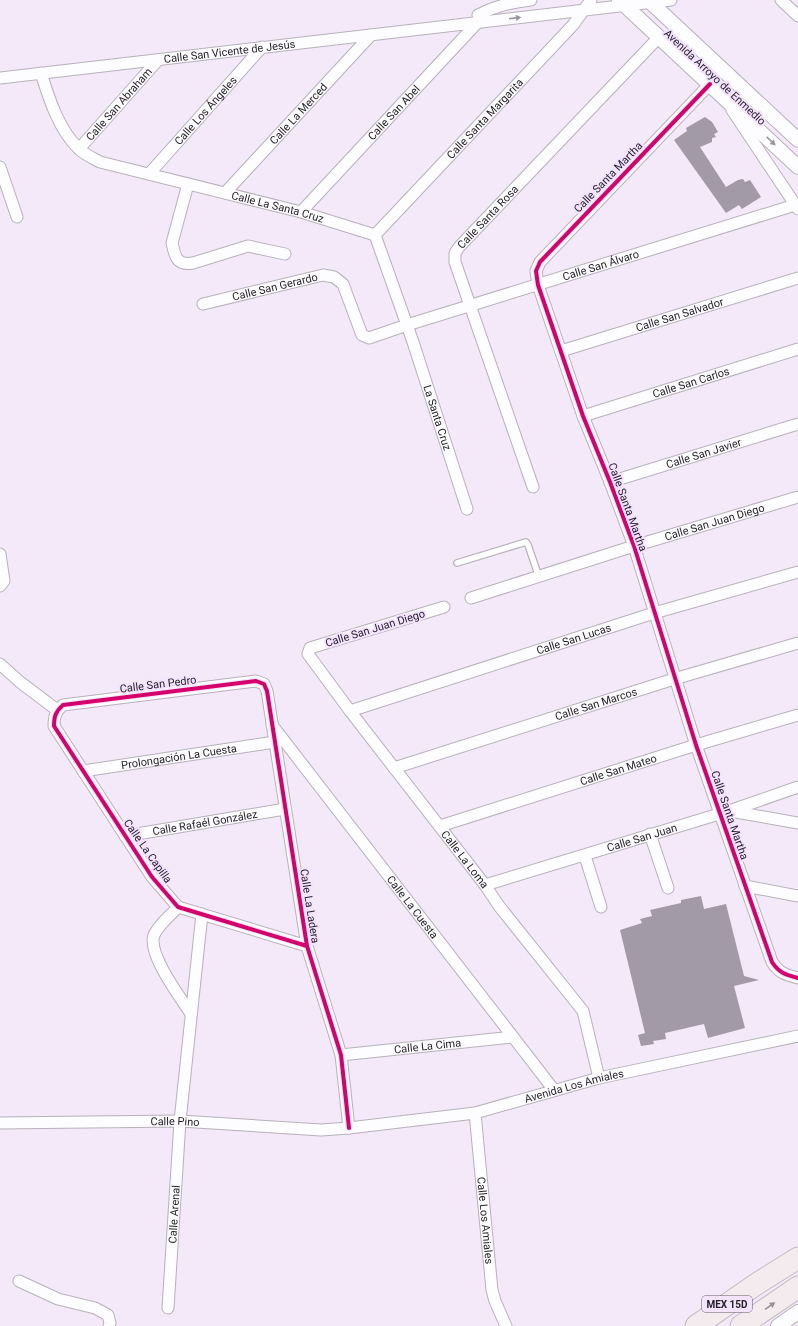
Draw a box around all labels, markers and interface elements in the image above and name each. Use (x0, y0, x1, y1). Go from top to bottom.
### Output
one-way arrow (509, 15, 521, 21)
street label: Avenida Arroyo de Enmedio (661, 27, 768, 128)
street label: Calle San Vicente de Jesús (163, 38, 296, 66)
street label: Calle San Abraham (83, 65, 155, 144)
street label: Calle Los Ángeles (172, 74, 240, 148)
street label: Calle Santa Margarita (444, 76, 526, 162)
street label: Calle La Merced (267, 81, 330, 147)
street label: Calle San Abel (365, 83, 423, 143)
one-way arrow (766, 136, 776, 146)
street label: Calle Santa Martha (571, 139, 645, 215)
street label: Calle Santa Rosa (455, 183, 521, 252)
street label: Calle La Santa Cruz (230, 189, 326, 226)
street label: Calle San Álvaro (561, 248, 641, 284)
street label: Calle San Gerardo (231, 271, 319, 304)
street label: Calle San Salvador (634, 295, 725, 335)
street label: Calle San Carlos (651, 365, 731, 401)
street label: La Santa Cruz (420, 383, 454, 453)
street label: Calle San Javier (665, 436, 743, 471)
street label: Calle Santa Martha (605, 461, 650, 553)
street label: Calle San Juan Diego (663, 501, 766, 544)
street label: Calle San Juan Diego (324, 607, 427, 650)
street label: Calle San Lucas (535, 621, 613, 657)
street label: Calle San Pedro (119, 673, 197, 696)
street label: Calle San Marcos (554, 685, 639, 723)
street label: Prolongación La Cuesta (120, 742, 238, 772)
street label: Calle San Mateo (578, 752, 658, 788)
street label: Calle Santa Martha (708, 769, 751, 861)
street label: Calle Rafaél González (151, 808, 259, 838)
street label: Calle La Capilla (121, 817, 174, 886)
street label: Calle San Juan (605, 821, 679, 855)
street label: Calle La Loma (438, 828, 491, 891)
street label: Calle La Ladera (297, 868, 322, 944)
street label: Calle La Cuesta (384, 873, 441, 941)
street label: Calle La Cima (393, 1036, 462, 1056)
street label: Avenida Los Amiales (523, 1067, 625, 1106)
street label: Calle Pino (150, 1115, 200, 1129)
street label: Calle Los Amiales (474, 1176, 496, 1265)
street label: Calle Arenal (166, 1185, 183, 1244)
road number: MEX 15D (702, 1296, 752, 1312)
one-way arrow (764, 1302, 775, 1310)

